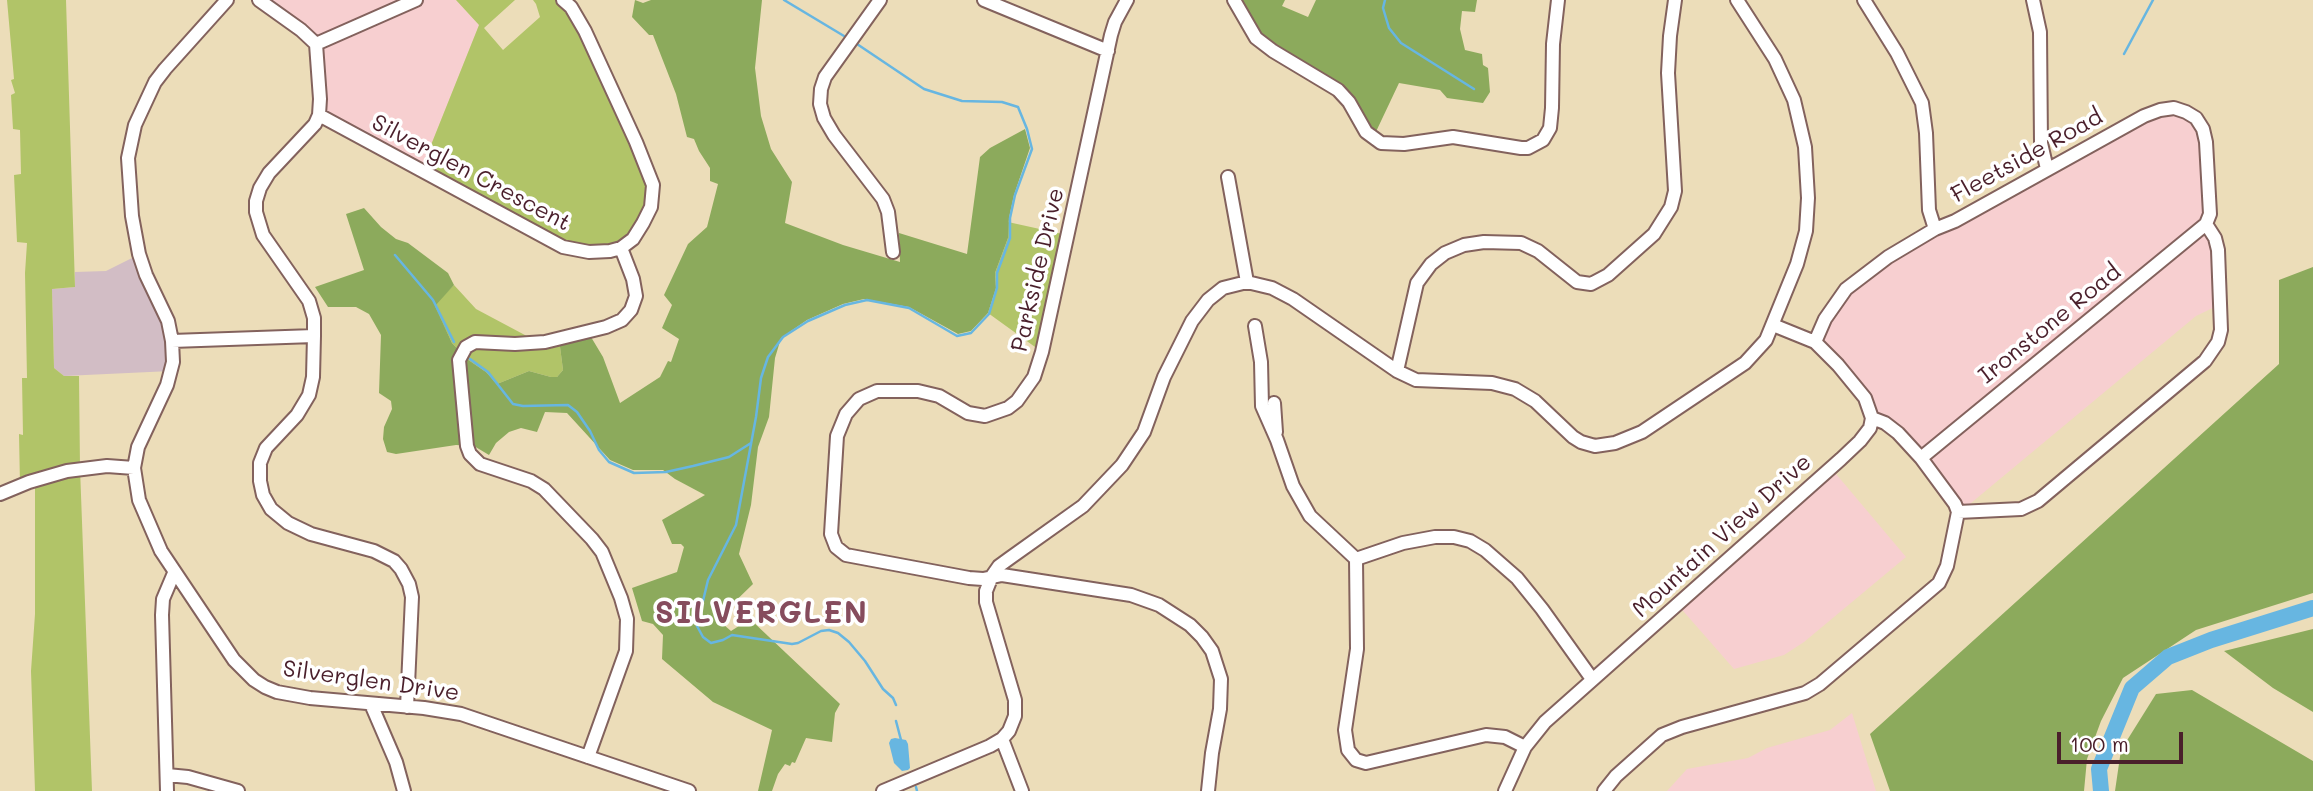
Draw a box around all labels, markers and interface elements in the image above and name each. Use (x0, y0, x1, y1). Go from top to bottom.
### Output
street label: Fleetside Road (1946, 103, 2108, 209)
street label: Silverglen Crescent (367, 109, 575, 237)
street label: Parkside Drive (1006, 185, 1070, 355)
street label: Ironstone Road (1973, 258, 2127, 390)
street label: Mountain View Drive (1627, 448, 1817, 624)
district label: SILVERGLEN (656, 596, 868, 632)
street label: Silverglen Drive (281, 655, 461, 707)
scale bar (2061, 718, 2187, 762)
text: 100 m (2070, 730, 2129, 757)

